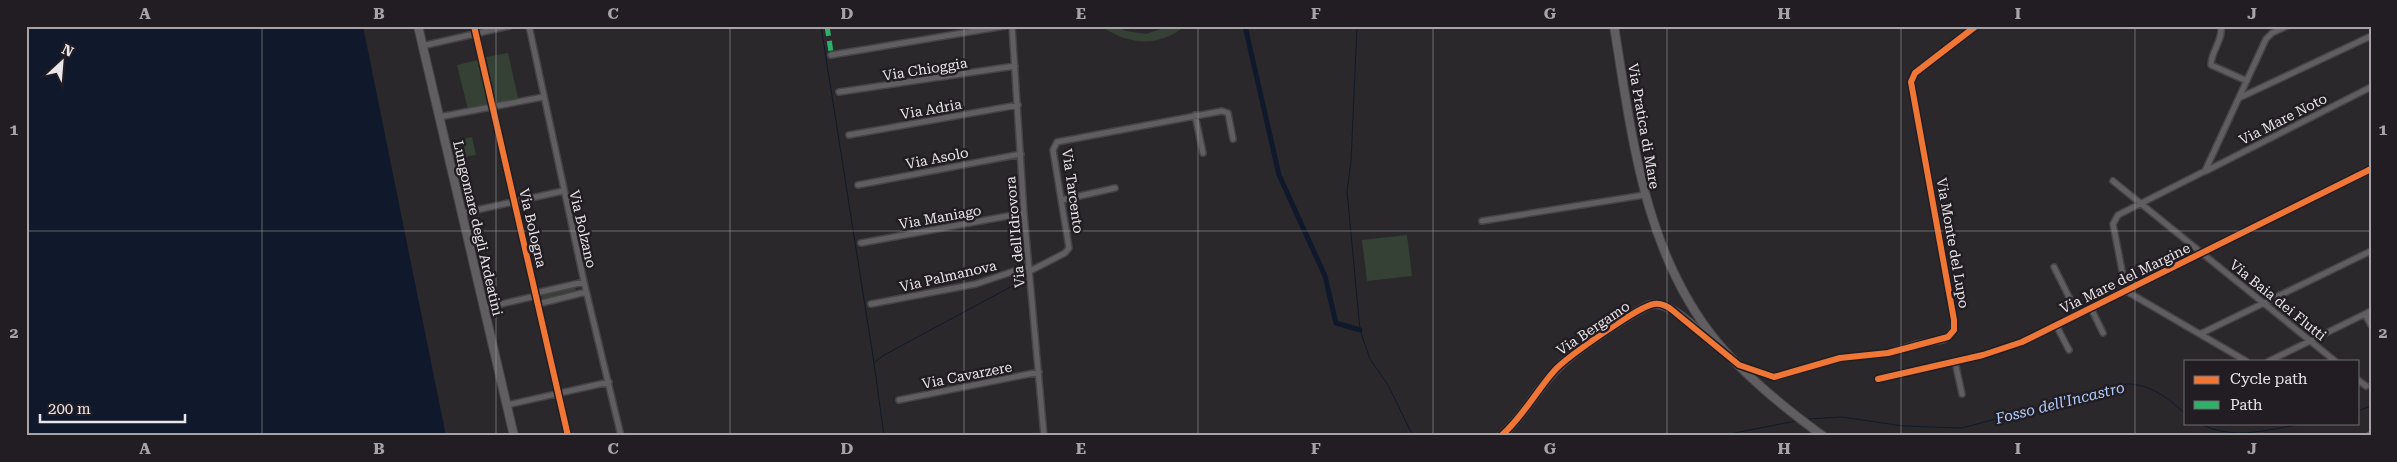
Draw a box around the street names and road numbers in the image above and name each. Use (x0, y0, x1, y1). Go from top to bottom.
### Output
street label: Via Chioggia (881, 54, 969, 84)
street label: Via Pratica di Mare (1625, 62, 1663, 190)
street label: Via Mare Noto (2236, 90, 2330, 148)
street label: Via Adria (899, 96, 963, 122)
street label: Lungomare degli Ardeatini (450, 139, 506, 318)
street label: Via Asolo (904, 144, 970, 172)
street label: Via Tarcento (1059, 148, 1087, 234)
street label: Via dell'Idrovora (1002, 175, 1028, 288)
street label: Via Monte del Lupo (1934, 177, 1972, 309)
street label: Via Bologna (516, 187, 550, 270)
street label: Via Bolzano (566, 188, 600, 270)
street label: Via Maniago (898, 202, 982, 232)
street label: Via Mare del Margine (2057, 239, 2193, 317)
street label: Via Baia dei Flutti (2227, 256, 2330, 344)
street label: Via Palmanova (898, 257, 998, 295)
street label: Via Bergamo (1553, 298, 1633, 358)
street label: Via Cavarzere (921, 358, 1014, 392)

